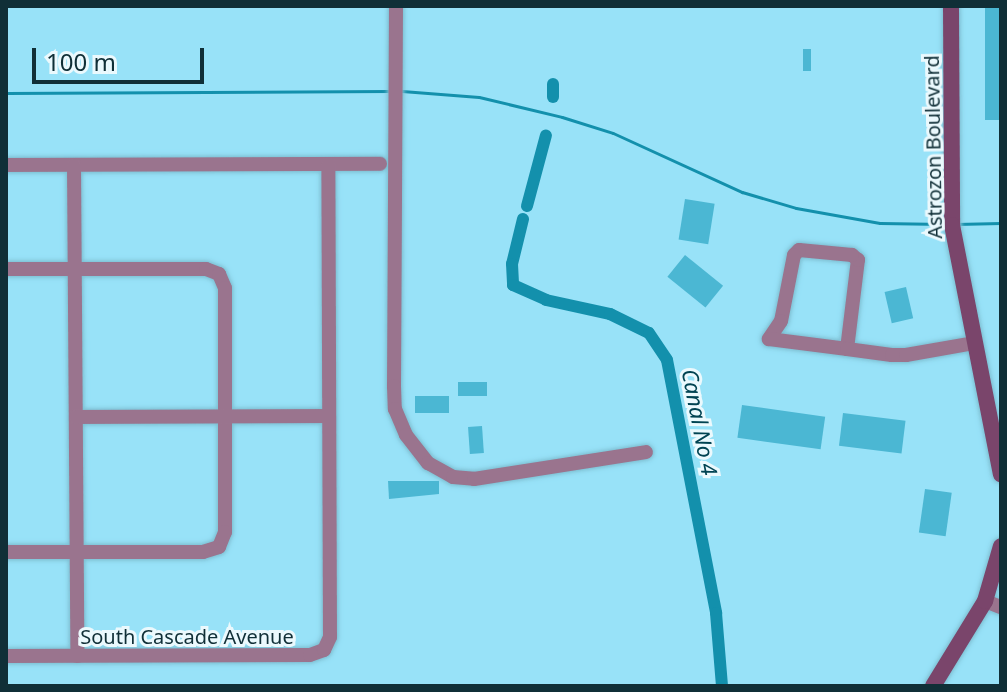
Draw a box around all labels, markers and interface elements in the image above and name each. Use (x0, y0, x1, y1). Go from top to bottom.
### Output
scale bar (36, 32, 208, 82)
text: 100 m (46, 45, 116, 78)
street label: Astrozon Boulevard (919, 55, 947, 239)
water label: Canal No 4 (677, 367, 723, 477)
street label: South Cascade Avenue (80, 624, 294, 648)

